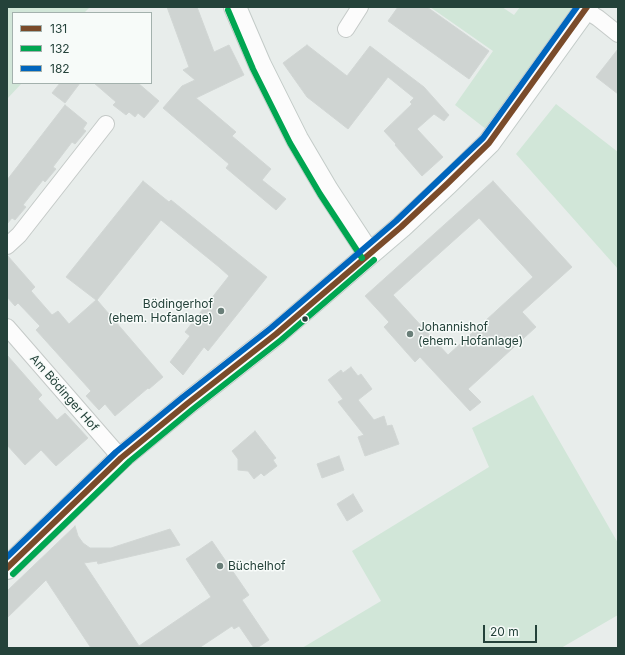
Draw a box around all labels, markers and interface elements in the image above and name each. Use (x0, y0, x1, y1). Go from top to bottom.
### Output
legend (12, 12, 152, 84)
text: 131 (50, 21, 67, 36)
text: 132 (50, 41, 70, 56)
text: 182 (50, 61, 70, 76)
place label: Bödingerhof (ehem. Hofanlage) (108, 297, 213, 325)
marker: Bödingerhof (ehem. Hofanlage) (216, 306, 226, 316)
unlabelled marker (300, 314, 310, 324)
place label: Johannishof (ehem. Hofanlage) (418, 320, 523, 348)
marker: Johannishof (ehem. Hofanlage) (405, 329, 415, 339)
street label: Am Bödinger Hof (27, 352, 101, 434)
place label: Büchelhof (228, 559, 286, 573)
marker: Büchelhof (215, 561, 225, 571)
scale bar (485, 617, 539, 643)
text: 20 m (490, 624, 519, 639)

